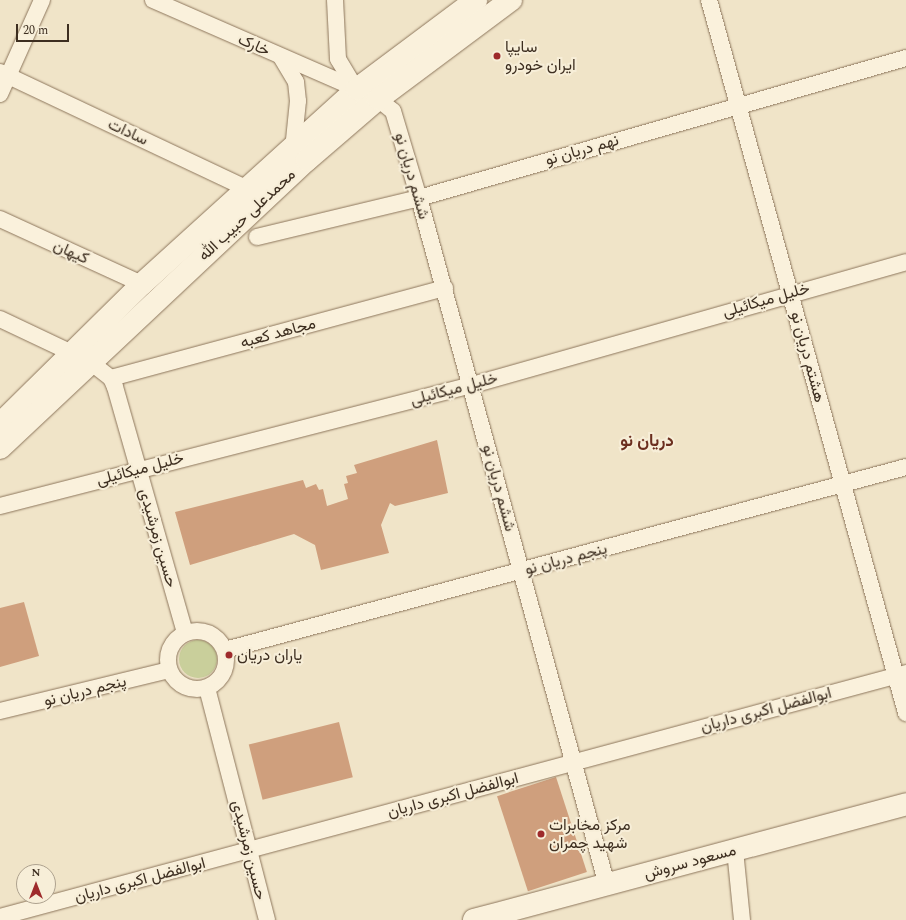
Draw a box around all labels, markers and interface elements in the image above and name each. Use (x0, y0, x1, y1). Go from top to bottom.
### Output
scale bar (18, 16, 71, 42)
text: 20 m (23, 21, 48, 40)
street label: خارک (235, 30, 273, 60)
place label: سایپا ایران خودرو (505, 37, 576, 75)
marker: سایپا ایران خودرو (492, 51, 502, 61)
street label: سادات (105, 114, 151, 150)
street label: نهم دریان‌ نو (543, 130, 621, 170)
street label: ششم دریان‌ نو (390, 131, 434, 221)
street label: محمدعلی حبیب الله (194, 165, 300, 265)
street label: کیهان (50, 236, 92, 268)
street label: خلیل میکائیلی (720, 278, 812, 322)
street label: هشتم دریان‌ نو (787, 309, 829, 405)
street label: مجاهد کعبه (238, 314, 318, 352)
street label: خلیل میکائیلی (408, 368, 500, 410)
district label: دریان نو (620, 432, 674, 452)
street label: ششم دریان‌ نو (478, 442, 520, 534)
street label: خلیل میکائیلی (94, 448, 186, 490)
street label: حسین زمرشيدی (135, 486, 181, 590)
street label: پنجم دریان‌ نو (523, 539, 609, 579)
place label: یاران دریان (237, 645, 302, 665)
marker: یاران دریان (224, 650, 234, 660)
street label: پنجم دریان‌ نو (42, 671, 128, 711)
street label: ابوالفضل اکبری داریان (698, 683, 834, 737)
street label: ابوالفضل اکبری داریان (385, 768, 521, 822)
street label: حسین زمرشيدی (227, 798, 271, 902)
place label: مرکز مخابرات شهید چمران (549, 815, 631, 853)
marker: مرکز مخابرات شهید چمران (536, 829, 546, 839)
street label: مسعود سروش (642, 840, 738, 884)
street label: ابوالفضل اکبری داریان (72, 853, 208, 907)
north arrow (16, 864, 56, 904)
text: N (32, 864, 40, 881)

